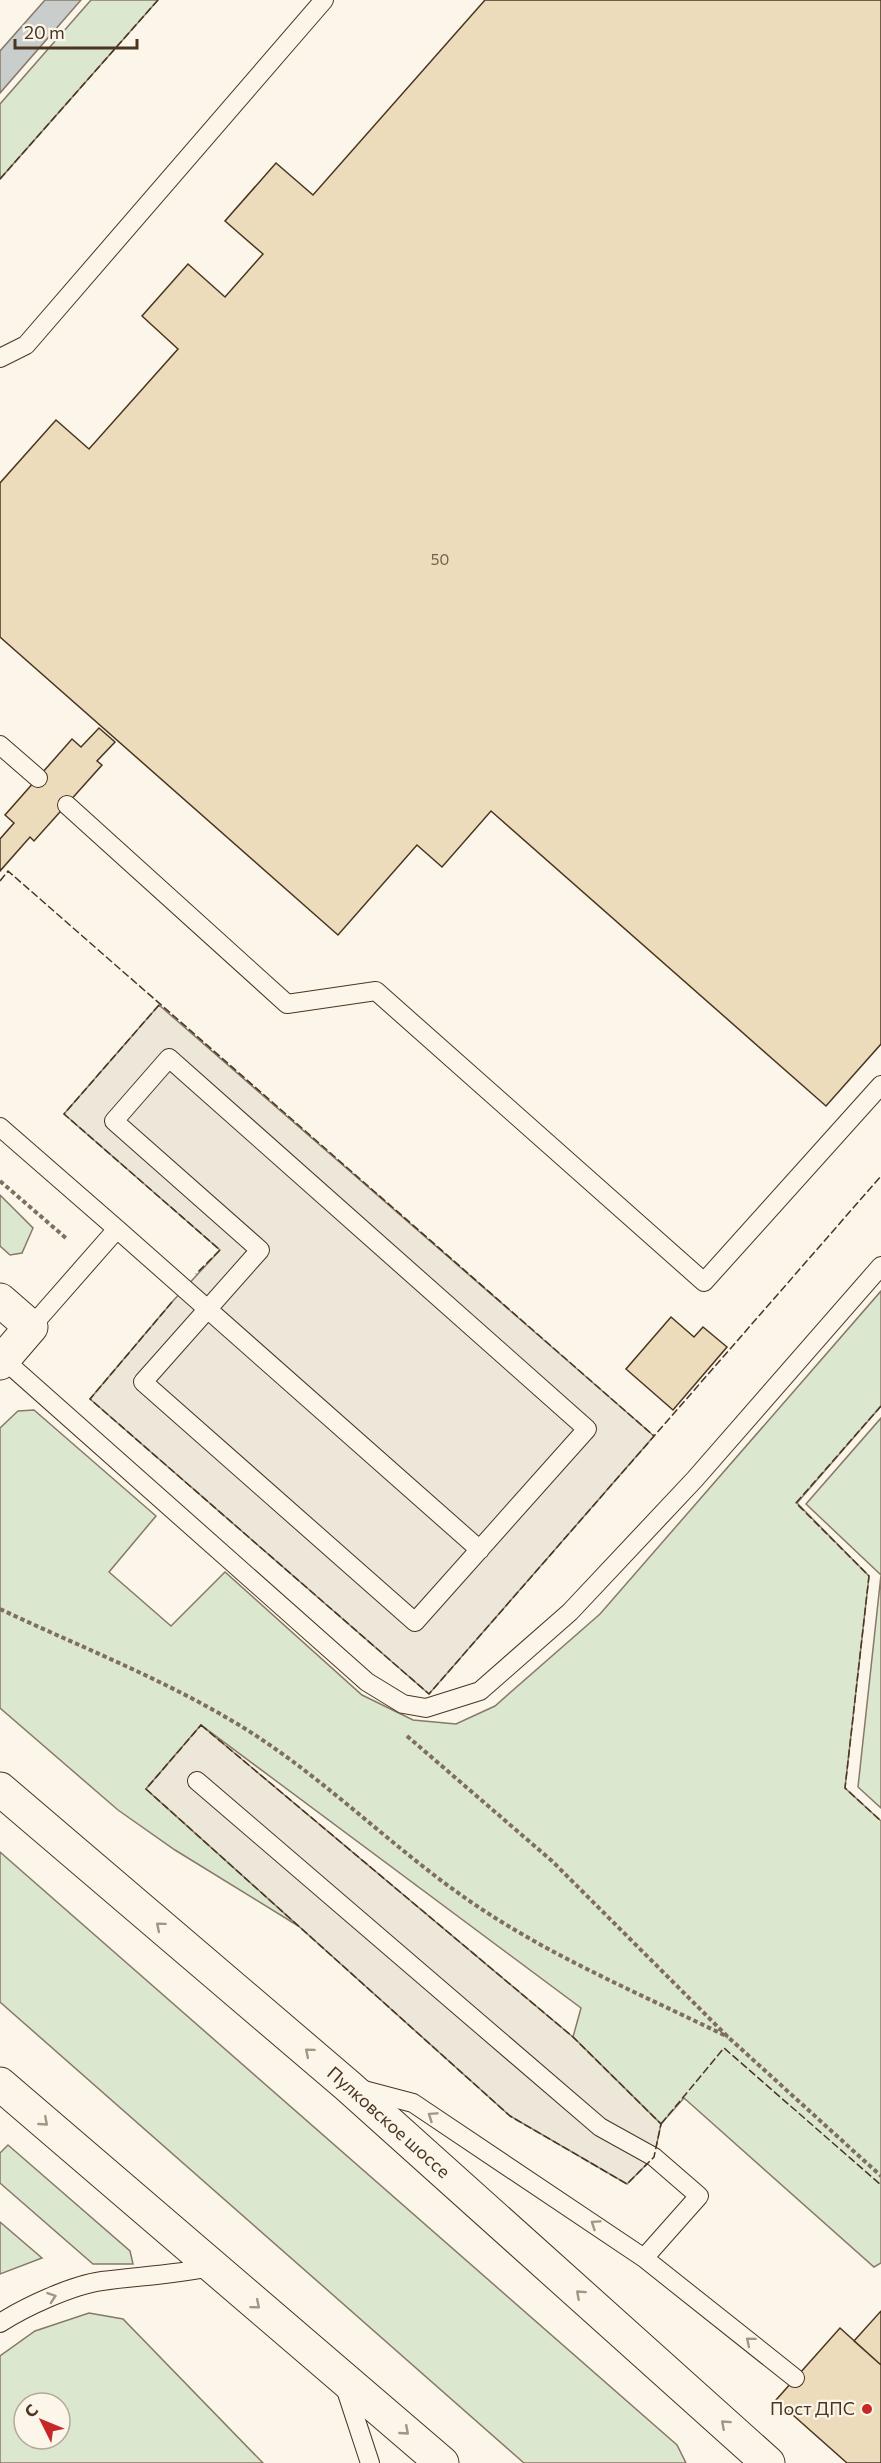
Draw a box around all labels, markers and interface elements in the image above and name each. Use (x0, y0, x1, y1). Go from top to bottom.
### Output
scale bar (15, 12, 136, 50)
text: 20 m (24, 21, 65, 43)
house number: 50 (431, 550, 449, 568)
one-way arrow (156, 1922, 167, 1933)
one-way arrow (305, 2048, 316, 2059)
street label: Пулковское шоссе (323, 2061, 455, 2182)
one-way arrow (428, 2112, 439, 2123)
one-way arrow (37, 2115, 48, 2126)
one-way arrow (590, 2220, 601, 2231)
one-way arrow (576, 2290, 587, 2301)
one-way arrow (46, 2292, 57, 2305)
one-way arrow (249, 2298, 260, 2309)
one-way arrow (746, 2337, 757, 2348)
north arrow (12, 2391, 72, 2451)
place label: Пост ДПС (770, 2397, 855, 2419)
text: С (20, 2400, 41, 2421)
marker: Пост ДПС (860, 2402, 874, 2416)
one-way arrow (721, 2420, 732, 2431)
one-way arrow (398, 2424, 409, 2435)

